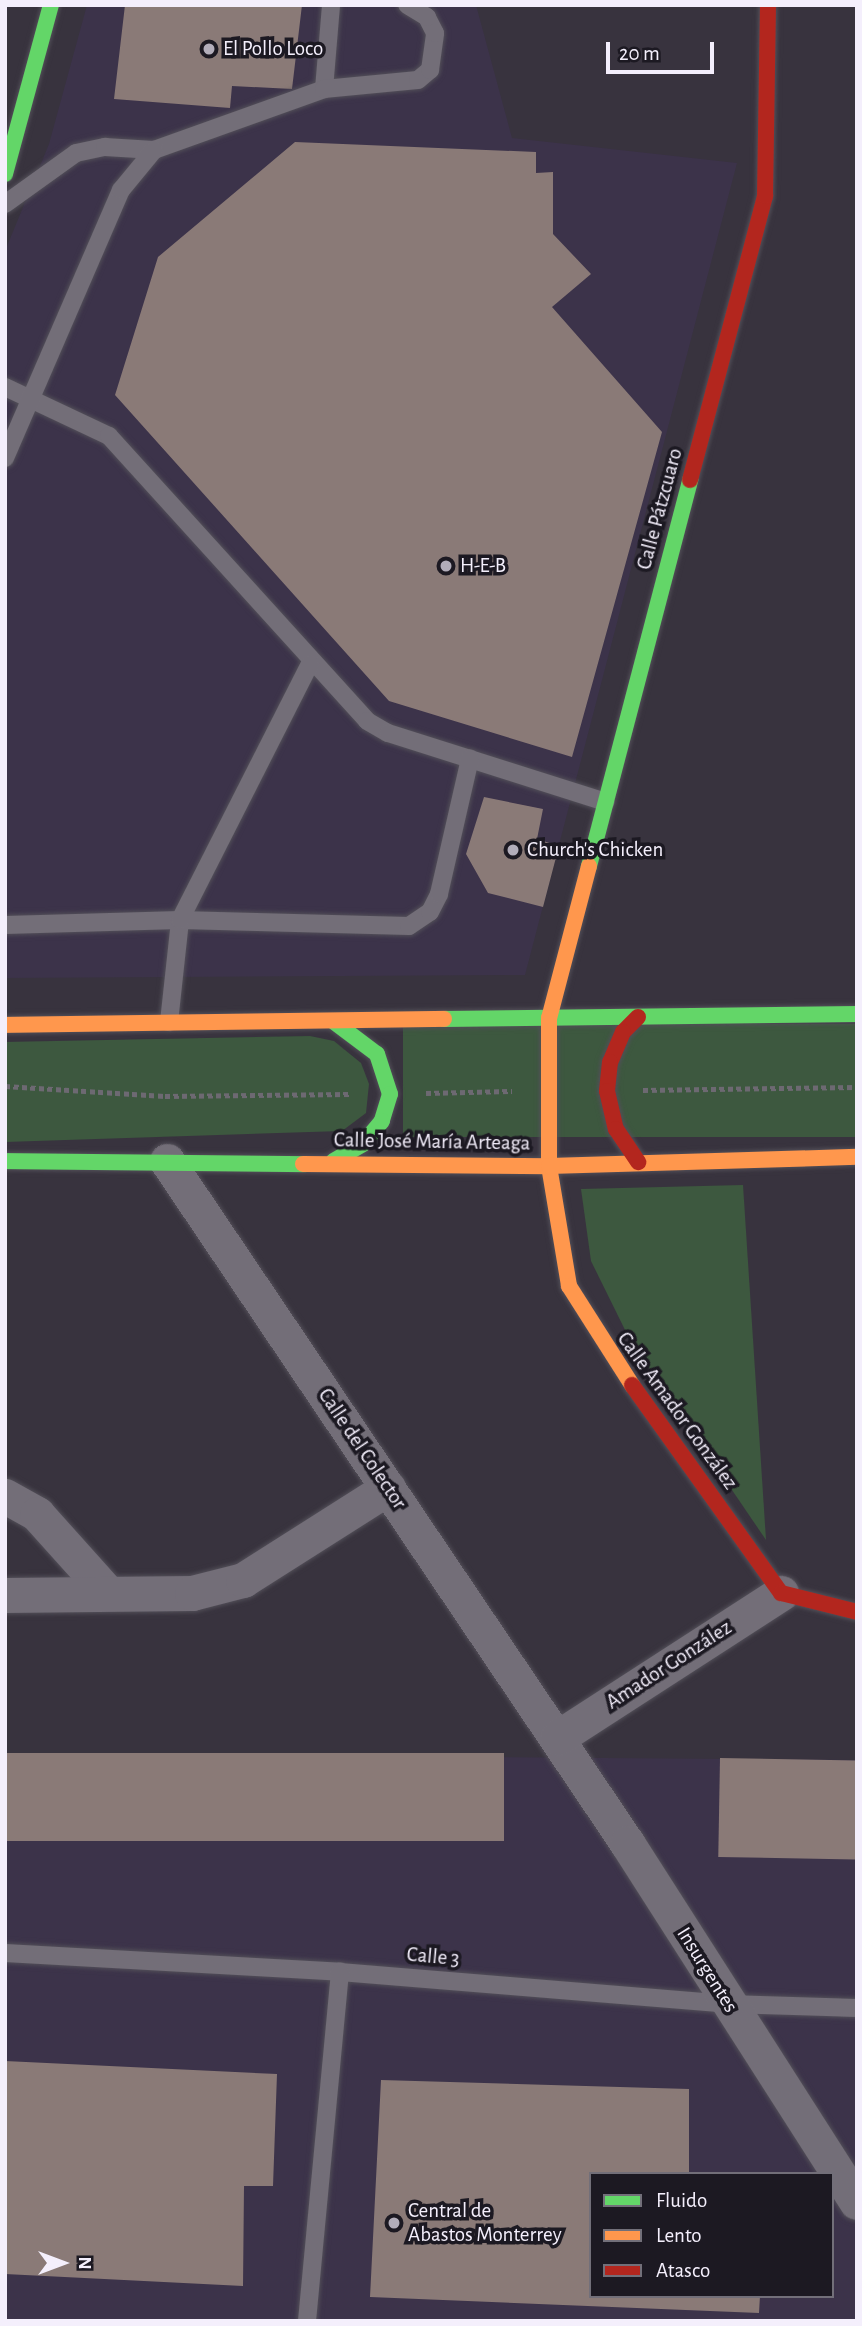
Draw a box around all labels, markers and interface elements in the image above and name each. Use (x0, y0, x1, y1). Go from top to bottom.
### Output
scale bar (610, 28, 718, 72)
place label: El Pollo Loco (223, 36, 323, 62)
marker: El Pollo Loco (201, 41, 217, 57)
text: 20 m (619, 43, 660, 64)
street label: Calle Pátzcuaro (632, 446, 688, 572)
place label: H-E-B (460, 553, 506, 579)
marker: H-E-B (438, 558, 454, 574)
place label: Church's Chicken (527, 837, 663, 863)
marker: Church's Chicken (505, 842, 521, 858)
street label: Calle José María Arteaga (334, 1128, 530, 1156)
street label: Calle Amador González (611, 1327, 743, 1495)
street label: Calle del Colector (312, 1384, 412, 1514)
street label: Amador González (601, 1615, 737, 1715)
street label: Insurgentes (671, 1923, 743, 2017)
street label: Calle 3 (406, 1942, 460, 1972)
legend (589, 2172, 834, 2298)
text: Fluido (656, 2190, 707, 2211)
place label: Central de Abastos Monterrey (408, 2198, 562, 2248)
marker: Central de Abastos Monterrey (386, 2215, 402, 2231)
text: Lento (656, 2225, 702, 2246)
north arrow (28, 2228, 98, 2298)
text: N (75, 2256, 94, 2270)
text: Atasco (656, 2260, 710, 2281)

